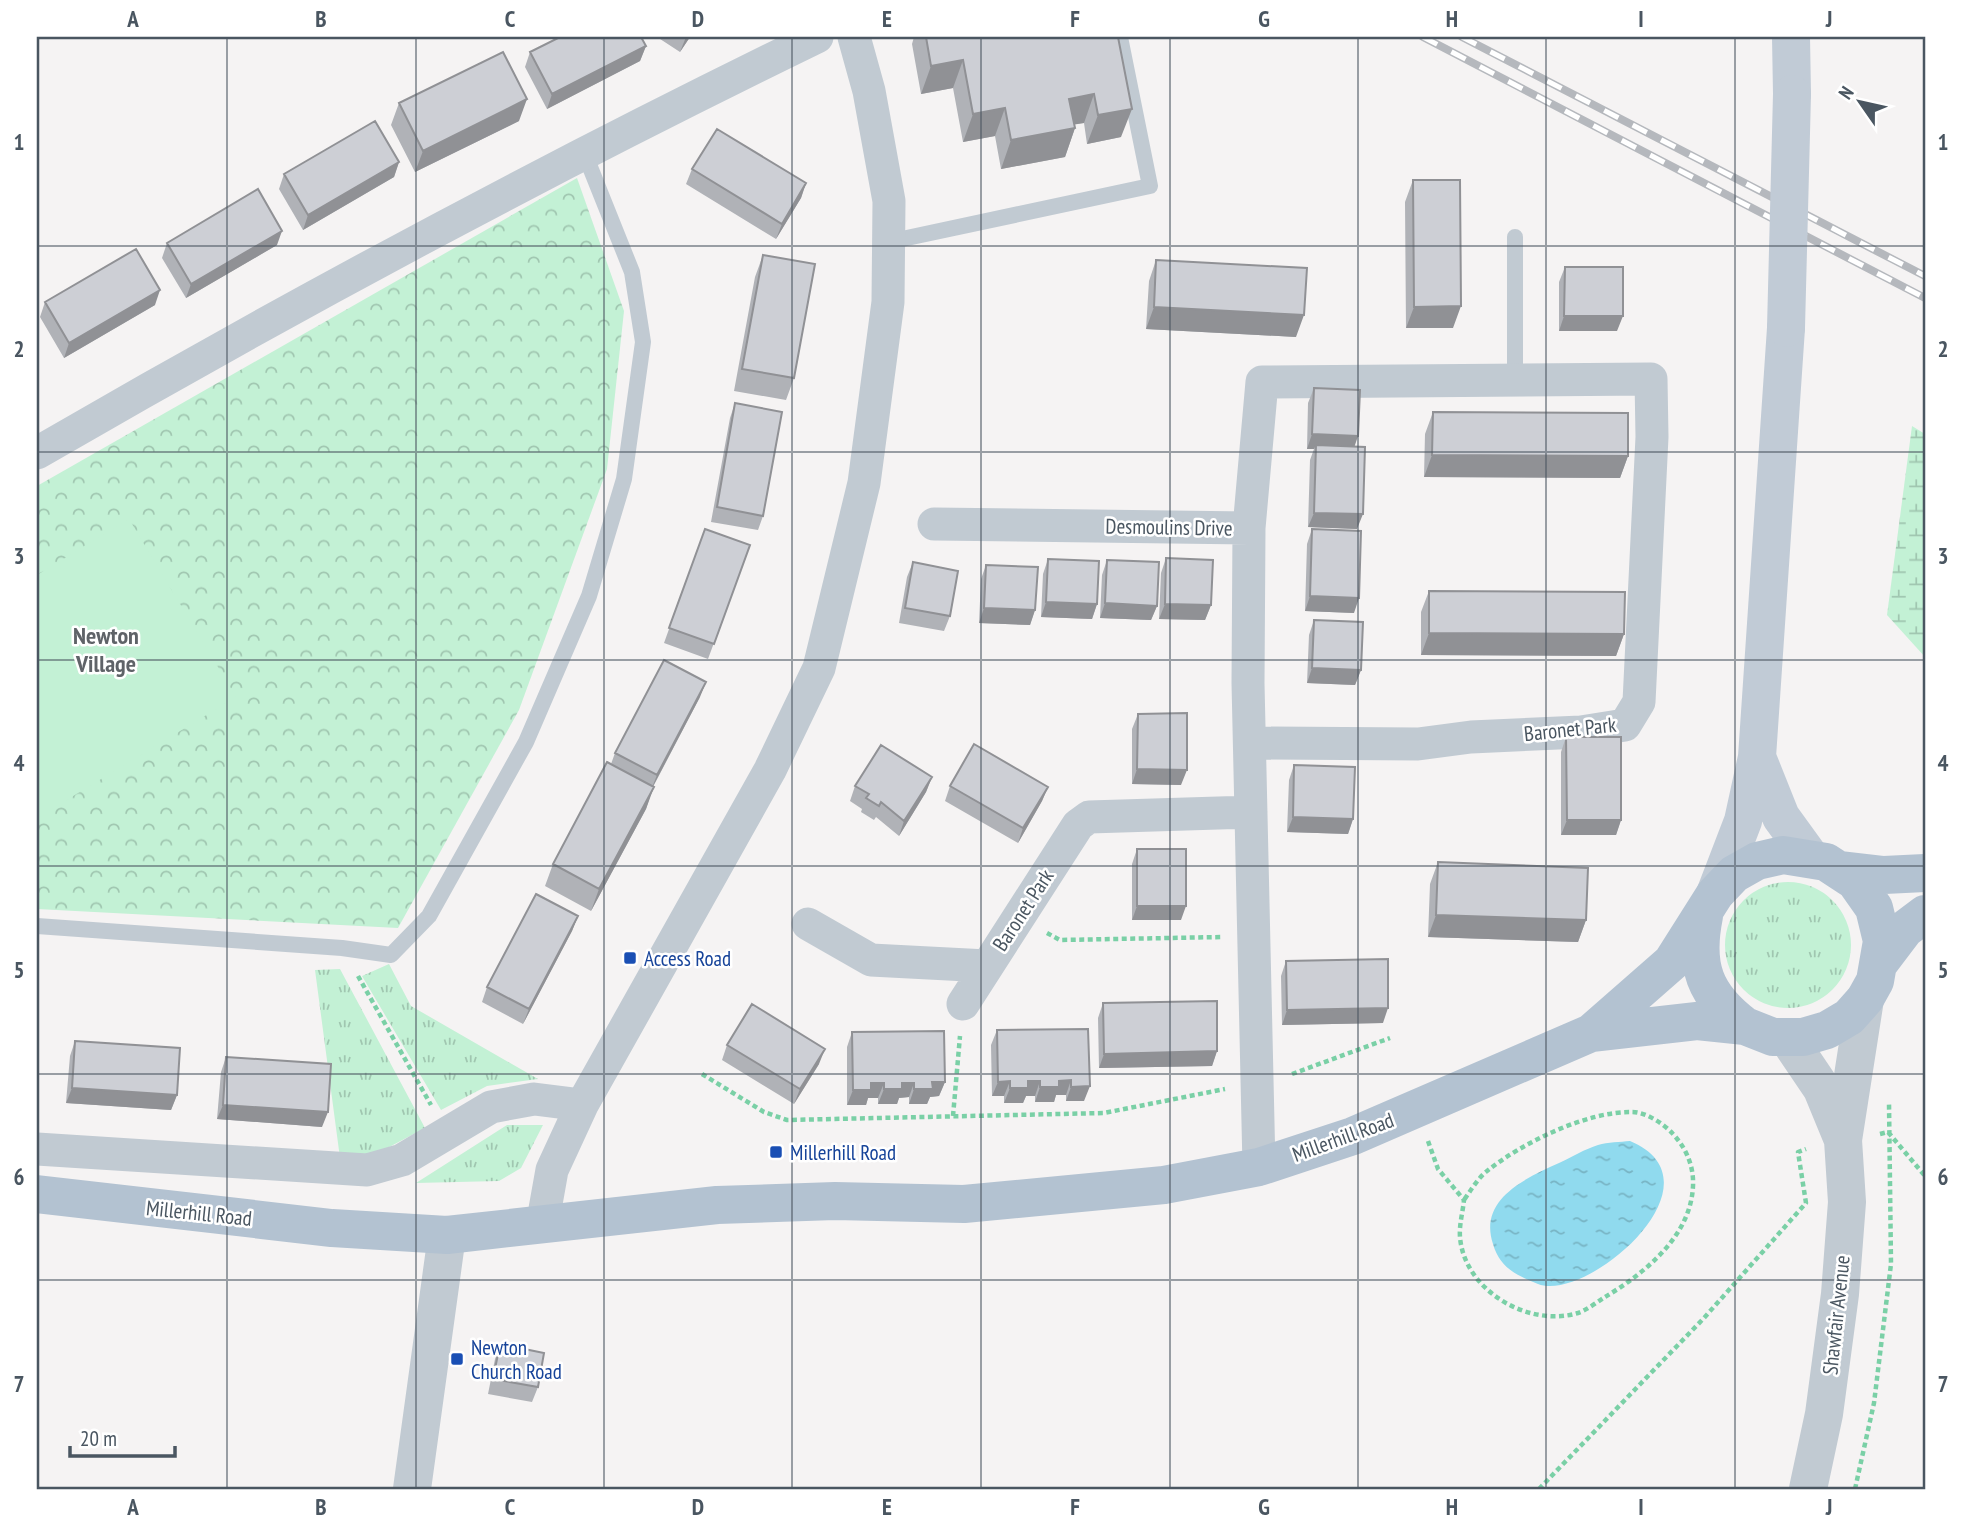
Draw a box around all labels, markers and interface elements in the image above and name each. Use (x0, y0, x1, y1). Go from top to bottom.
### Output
text: A (126, 4, 139, 33)
text: B (315, 4, 327, 33)
text: C (505, 4, 516, 33)
text: D (692, 4, 704, 33)
text: E (882, 4, 892, 33)
text: F (1070, 4, 1080, 33)
text: G (1258, 4, 1270, 33)
text: H (1446, 4, 1458, 33)
text: I (1638, 4, 1644, 33)
text: J (1825, 4, 1832, 33)
north arrow (1826, 66, 1896, 136)
text: N (1833, 82, 1859, 103)
text: 1 (14, 127, 25, 156)
text: 1 (1938, 127, 1949, 156)
text: 2 (14, 334, 25, 363)
text: 2 (1938, 334, 1949, 363)
street label: Desmoulins Drive (1105, 512, 1233, 542)
text: 3 (14, 541, 25, 570)
text: 3 (1938, 541, 1949, 570)
district label: Newton Village (73, 620, 139, 679)
street label: Baronet Park (1523, 711, 1617, 747)
text: 4 (14, 748, 25, 777)
text: 4 (1938, 748, 1949, 777)
street label: Baronet Park (987, 864, 1059, 956)
place label: Access Road (644, 945, 731, 972)
marker: Access Road (622, 950, 638, 966)
text: 5 (14, 955, 25, 984)
text: 5 (1938, 955, 1949, 984)
street label: Millerhill Road (1289, 1106, 1397, 1168)
place label: Millerhill Road (790, 1139, 896, 1166)
marker: Millerhill Road (768, 1144, 784, 1160)
text: 6 (14, 1162, 25, 1191)
text: 6 (1938, 1162, 1949, 1191)
street label: Millerhill Road (145, 1194, 253, 1232)
street label: Shawfair Avenue (1816, 1254, 1856, 1376)
place label: Newton Church Road (471, 1334, 562, 1385)
marker: Newton Church Road (449, 1351, 465, 1367)
text: 7 (14, 1369, 25, 1398)
text: 7 (1938, 1369, 1949, 1398)
scale bar (70, 1414, 175, 1458)
text: 20 m (80, 1425, 117, 1452)
text: A (126, 1492, 139, 1521)
text: B (315, 1492, 327, 1521)
text: C (505, 1492, 516, 1521)
text: D (692, 1492, 704, 1521)
text: E (882, 1492, 892, 1521)
text: F (1070, 1492, 1080, 1521)
text: G (1258, 1492, 1270, 1521)
text: H (1446, 1492, 1458, 1521)
text: I (1638, 1492, 1644, 1521)
text: J (1825, 1492, 1832, 1521)

